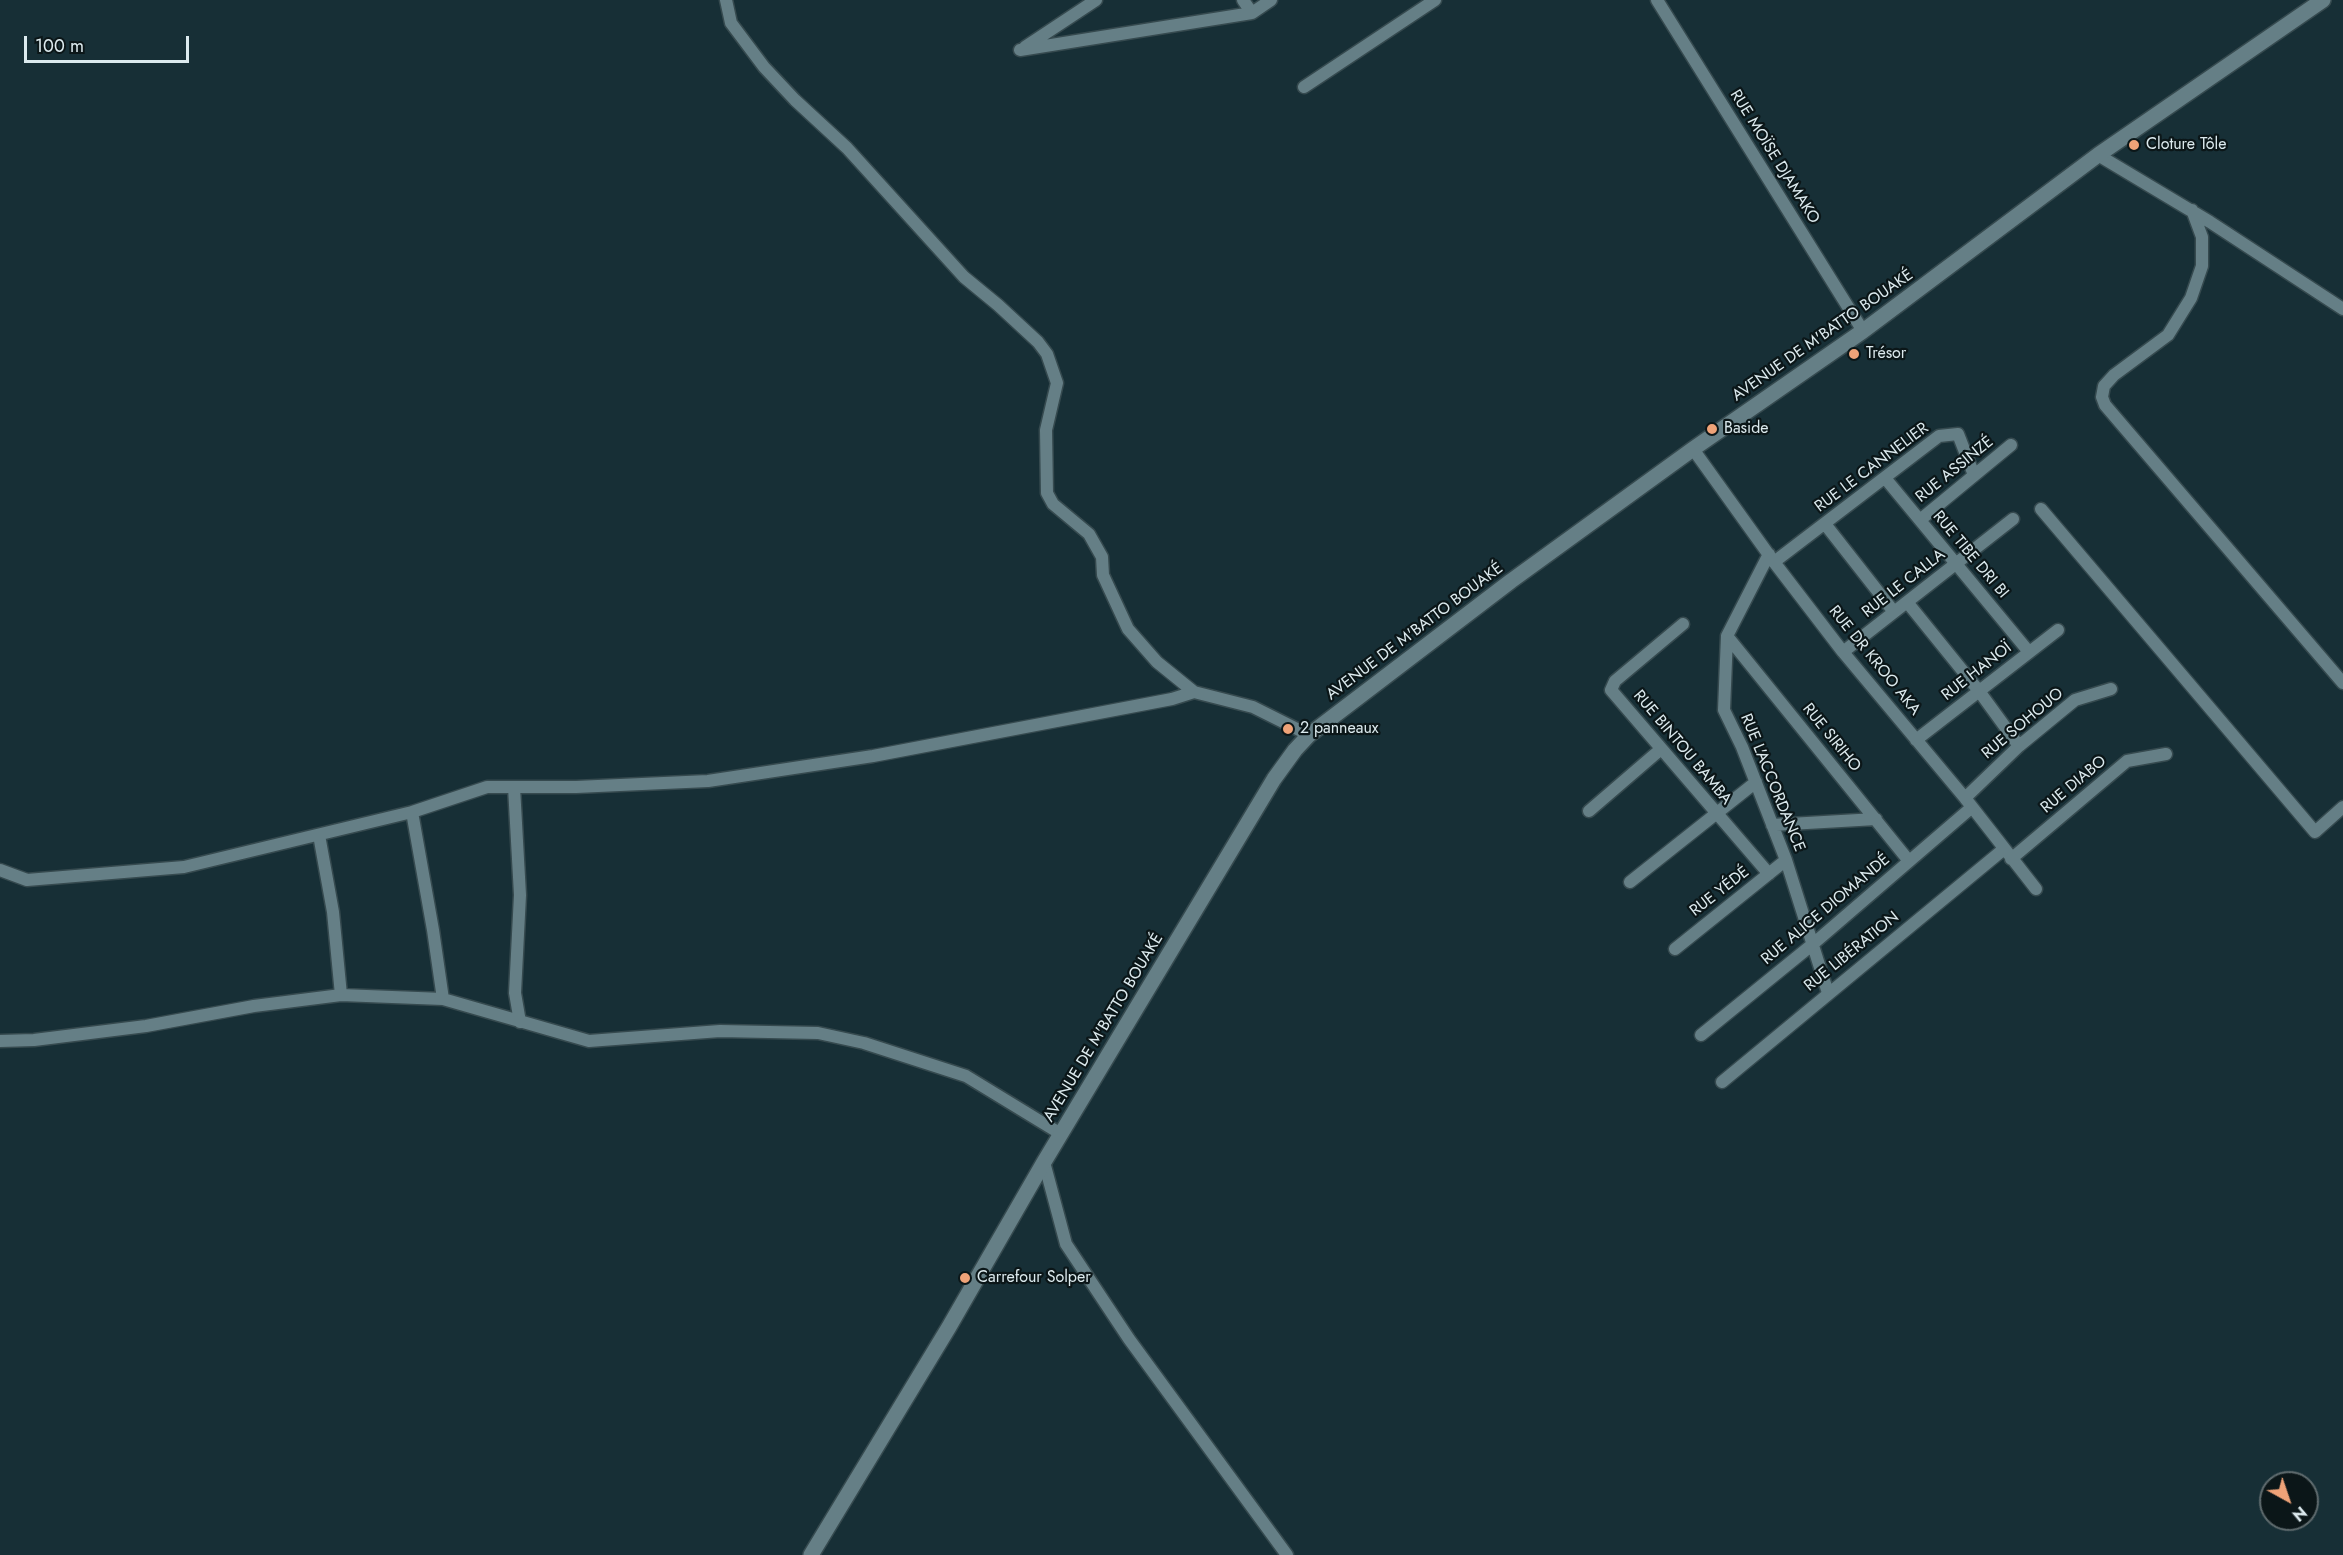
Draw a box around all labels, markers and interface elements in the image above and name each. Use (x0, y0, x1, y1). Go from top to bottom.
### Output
scale bar (27, 24, 192, 62)
text: 100 m (35, 33, 84, 59)
street label: RUE MOÏSE DJAMAKO (1725, 87, 1823, 227)
place label: Cloture Tôle (2146, 135, 2226, 155)
marker: Cloture Tôle (2127, 138, 2141, 152)
street label: AVENUE DE M'BATTO BOUAKÉ (1729, 266, 1917, 406)
place label: Trésor (1866, 344, 1906, 364)
marker: Trésor (1847, 347, 1861, 361)
place label: Baside (1724, 419, 1769, 439)
street label: RUE LE CANNELIER (1811, 419, 1933, 517)
marker: Baside (1705, 422, 1719, 436)
street label: RUE ASSINZÉ (1912, 433, 1998, 507)
street label: RUE TIBE DRI BI (1928, 508, 2012, 602)
street label: RUE LE CALLA (1859, 546, 1949, 622)
street label: AVENUE DE M'BATTO BOUAKÉ (1323, 559, 1507, 705)
street label: RUE DR KROO AKA (1824, 602, 1924, 720)
street label: RUE HANOÏ (1938, 639, 2016, 705)
street label: RUE SOHOUO (1978, 684, 2068, 764)
street label: RUE BINTOU BAMBA (1629, 687, 1735, 809)
street label: RUE SIRIHO (1798, 700, 1864, 776)
street label: RUE L'ACCORDANCE (1736, 711, 1808, 855)
place label: 2 panneaux (1300, 719, 1379, 739)
marker: 2 panneaux (1281, 722, 1295, 736)
street label: RUE DIABO (2037, 752, 2111, 818)
street label: RUE ALICE DIOMANDÉ (1758, 851, 1894, 969)
street label: RUE YÉDÉ (1686, 863, 1754, 921)
street label: RUE LIBÉRATION (1801, 908, 1903, 996)
street label: AVENUE DE M'BATTO BOUAKÉ (1040, 930, 1168, 1126)
place label: Carrefour Solper (977, 1268, 1091, 1288)
marker: Carrefour Solper (958, 1271, 972, 1285)
north arrow (2259, 1471, 2319, 1531)
text: N (2287, 1501, 2312, 1527)

